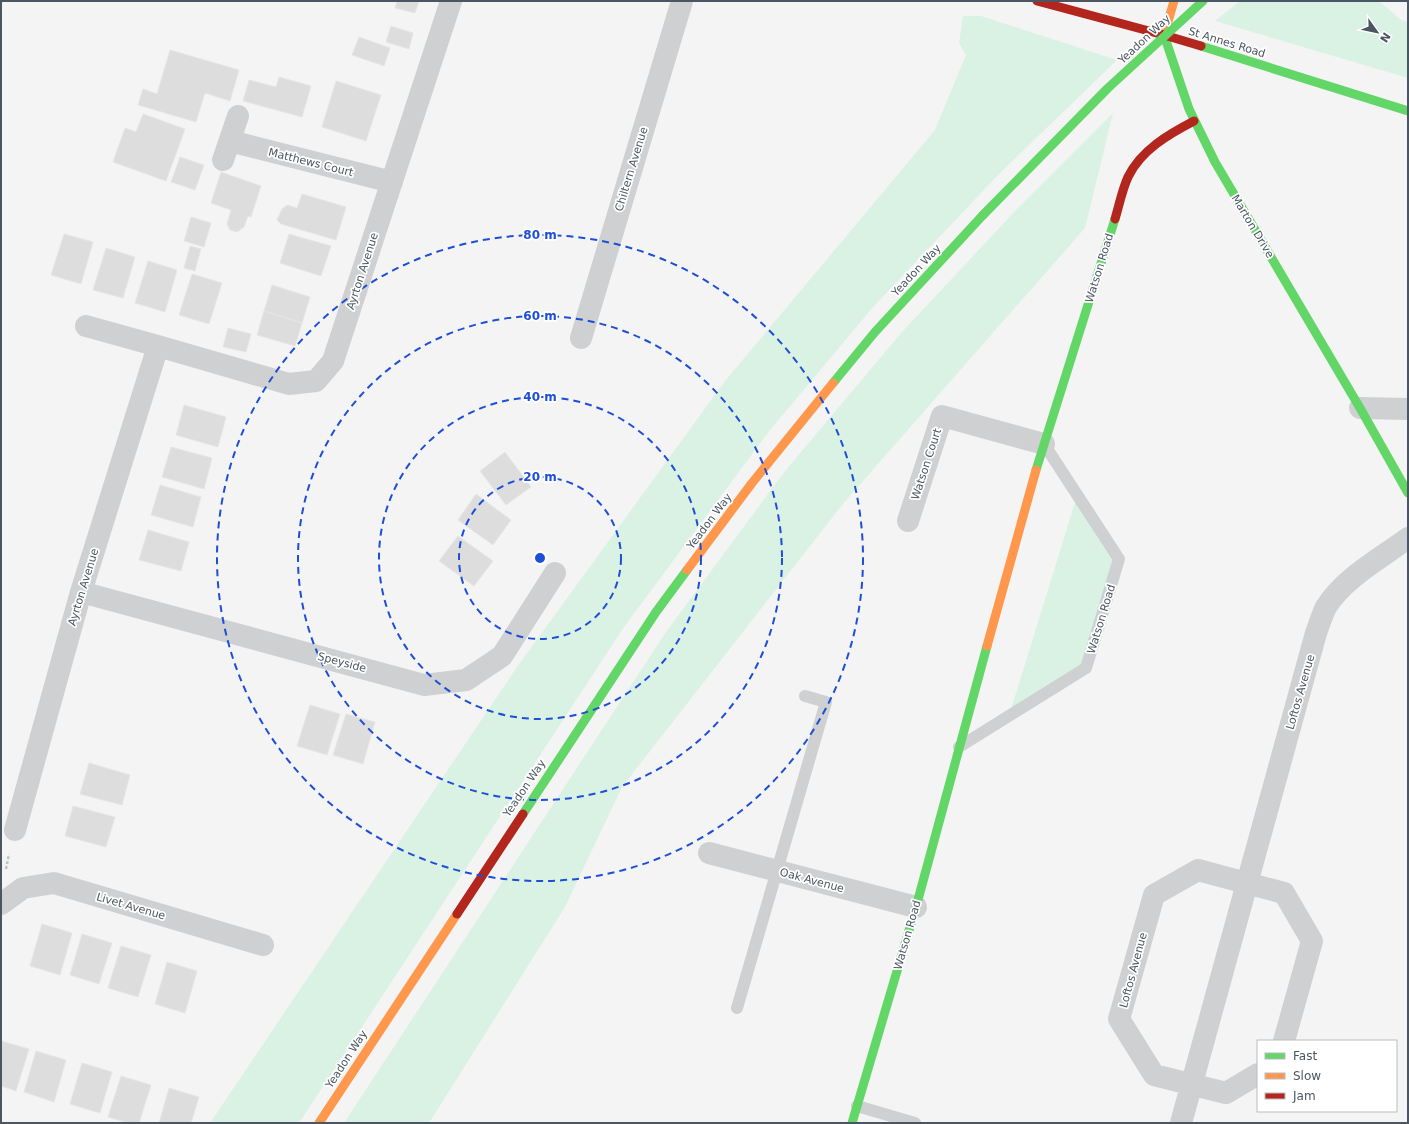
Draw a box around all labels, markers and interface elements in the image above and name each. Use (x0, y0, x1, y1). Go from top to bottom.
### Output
street label: Yeadon Way (1115, 12, 1173, 67)
north arrow (1357, 12, 1397, 52)
street label: St Annes Road (1187, 25, 1267, 60)
text: N (1377, 30, 1393, 45)
street label: Chiltern Avenue (612, 125, 651, 213)
street label: Matthews Court (267, 146, 355, 179)
street label: Marton Drive (1229, 192, 1277, 260)
text: 80 m (523, 228, 557, 242)
street label: Ayrton Avenue (344, 231, 381, 311)
street label: Watson Road (1083, 232, 1116, 304)
street label: Yeadon Way (888, 241, 944, 300)
text: 60 m (523, 309, 557, 323)
text: 40 m (523, 390, 557, 404)
street label: Watson Court (909, 426, 944, 502)
text: 20 m (523, 470, 557, 484)
street label: Yeadon Way (684, 490, 735, 553)
street label: Ayrton Avenue (66, 547, 101, 627)
centre of rings (533, 551, 547, 565)
street label: Watson Road (1085, 583, 1118, 655)
street label: Speyside (316, 650, 368, 675)
street label: Loftos Avenue (1284, 653, 1317, 731)
street label: Yeadon Way (500, 757, 549, 820)
street label: Oak Avenue (778, 866, 846, 895)
street label: Livet Avenue (95, 890, 167, 923)
street label: Watson Road (891, 899, 924, 971)
street label: Loftos Avenue (1117, 931, 1150, 1009)
street label: Yeadon Way (322, 1027, 370, 1091)
legend (1257, 1040, 1397, 1112)
text: Fast (1293, 1049, 1317, 1063)
text: Slow (1293, 1069, 1321, 1083)
text: Jam (1292, 1089, 1316, 1103)

